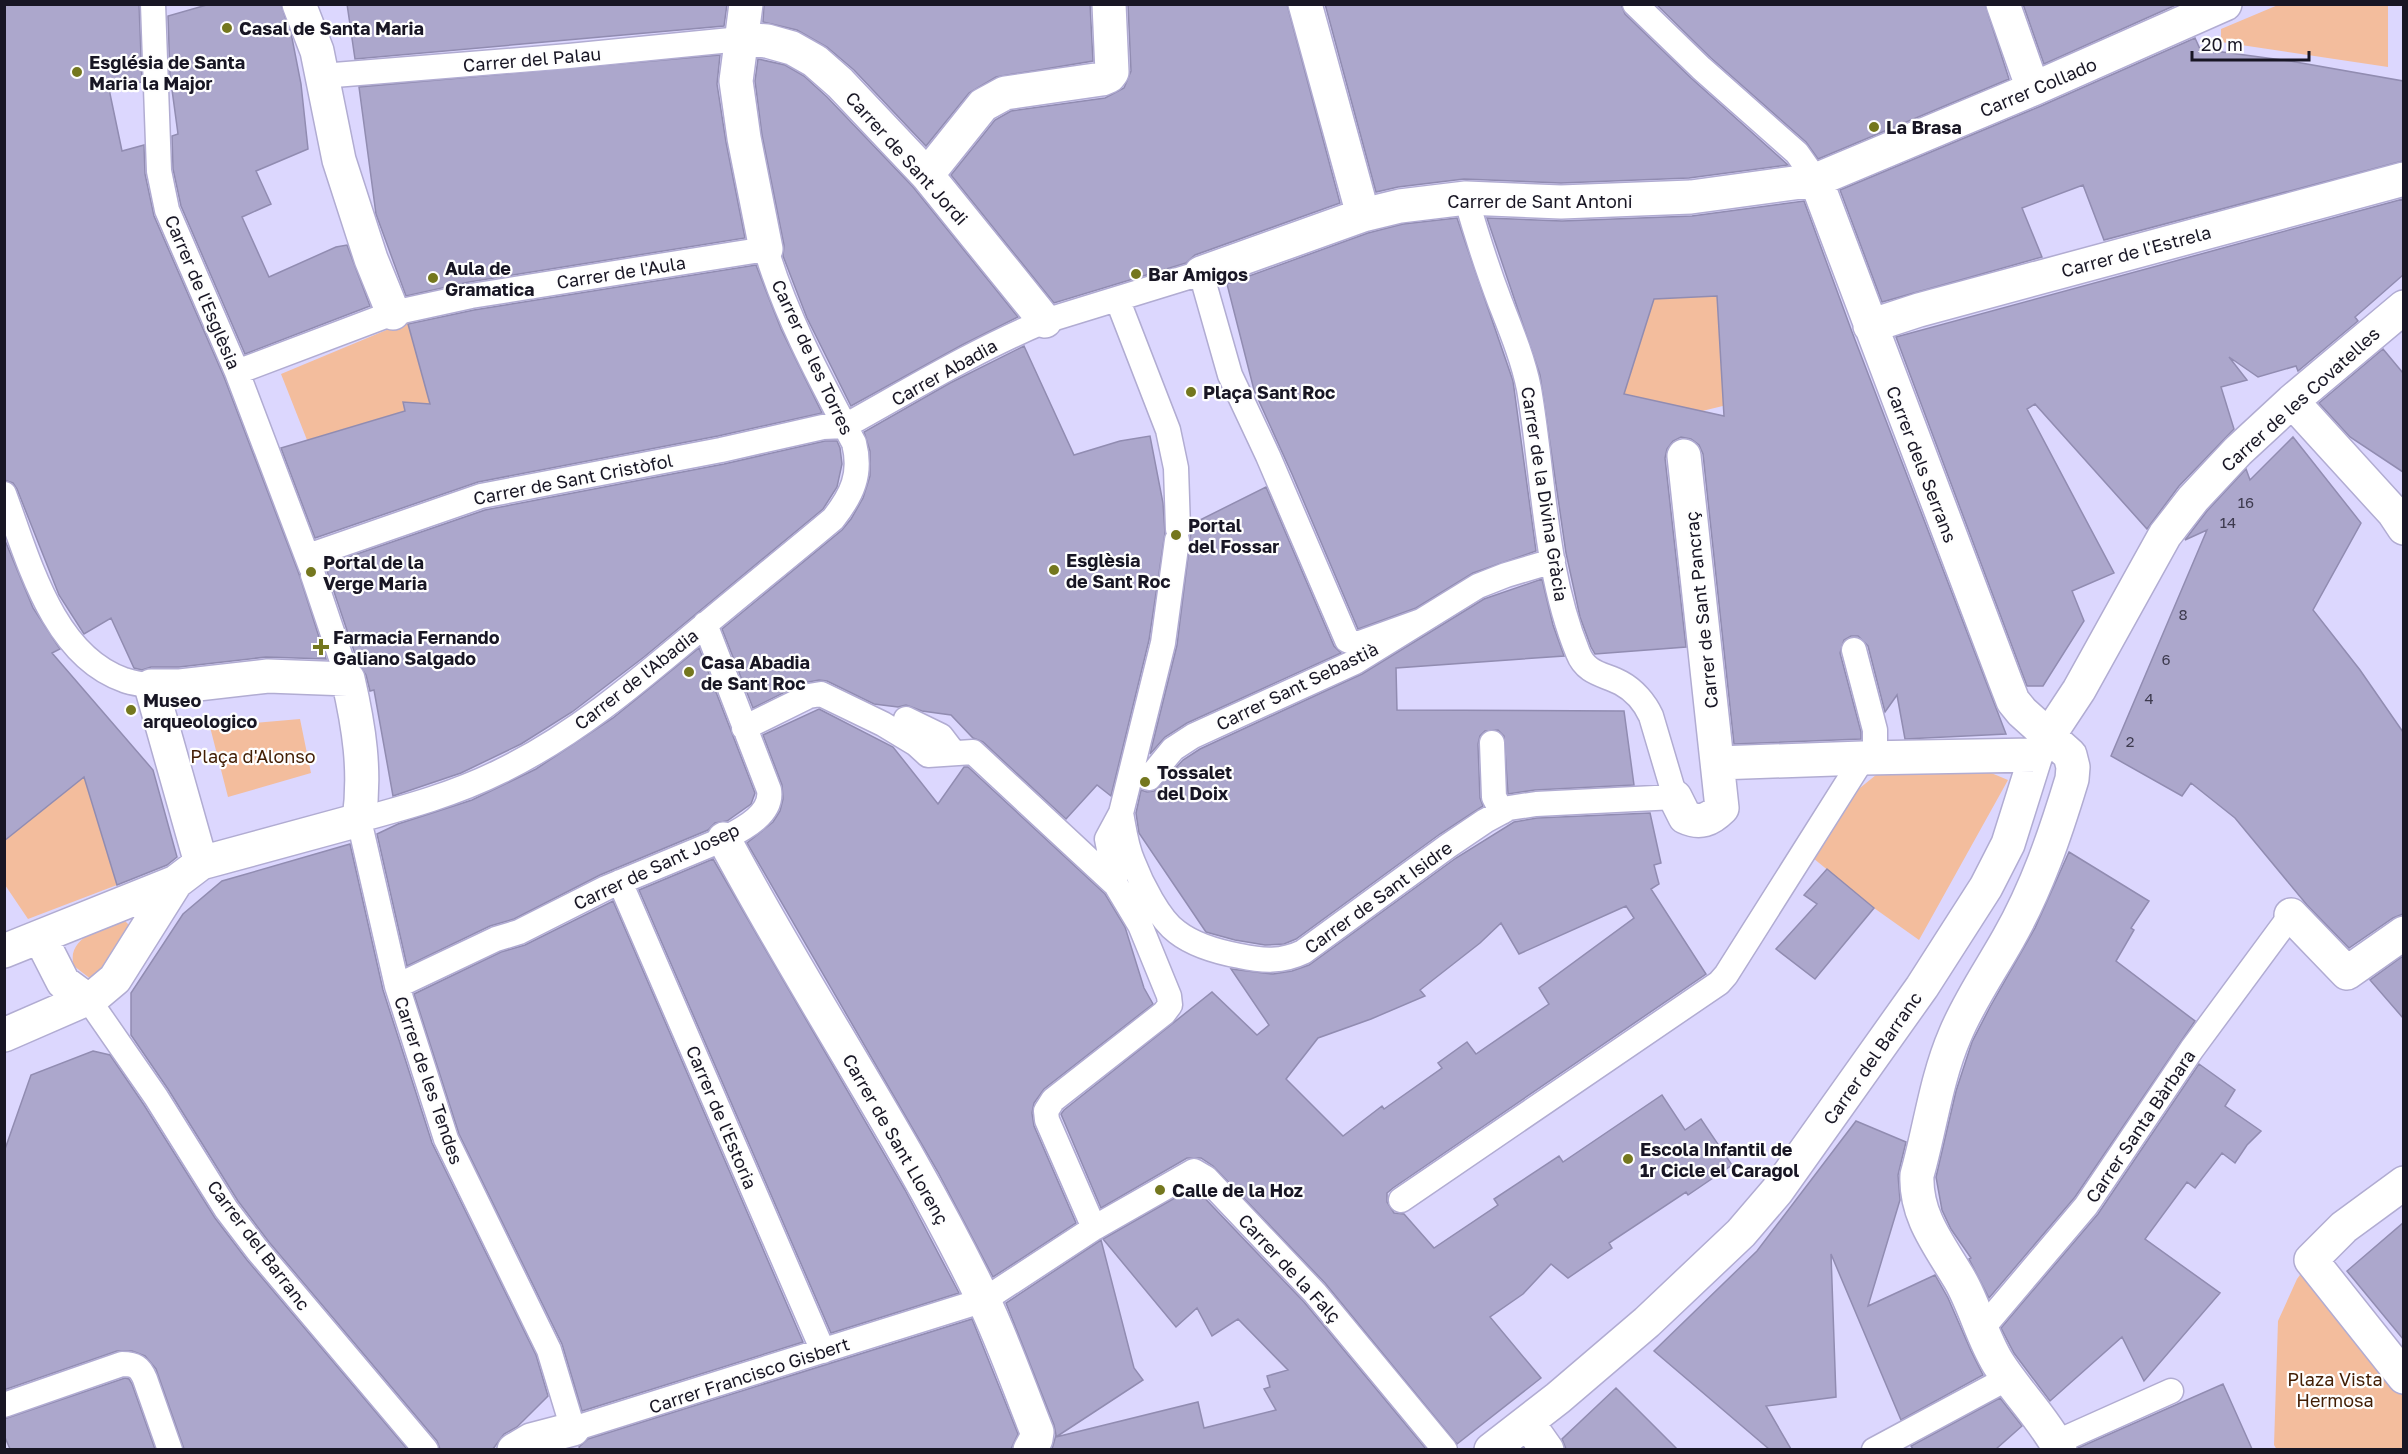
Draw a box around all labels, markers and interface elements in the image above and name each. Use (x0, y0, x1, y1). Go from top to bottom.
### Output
place label: Casal de Santa Maria (239, 17, 424, 39)
marker: Casal de Santa Maria (220, 21, 234, 35)
scale bar (2192, 24, 2309, 62)
text: 20 m (2201, 33, 2243, 55)
street label: Carrer del Palau (462, 42, 602, 76)
place label: Església de Santa Maria la Major (89, 51, 245, 94)
street label: Carrer Collado (1976, 52, 2100, 122)
marker: Església de Santa Maria la Major (70, 65, 84, 79)
street label: Carrer de Sant Jordi (841, 87, 973, 229)
place label: La Brasa (1886, 116, 1962, 138)
marker: La Brasa (1867, 120, 1881, 134)
street label: Carrer de Sant Antoni (1447, 190, 1633, 212)
street label: Carrer de l'Esglèsia (161, 212, 245, 372)
street label: Carrer de l'Estrela (2059, 220, 2213, 282)
street label: Carrer de l'Aula (555, 251, 687, 293)
place label: Aula de Gramatica (445, 257, 535, 300)
place label: Bar Amigos (1148, 263, 1248, 285)
marker: Bar Amigos (1129, 267, 1143, 281)
marker: Aula de Gramatica (426, 271, 440, 285)
street label: Carrer de les Torres (767, 276, 859, 438)
street label: Carrer de les Covatelles (2216, 322, 2384, 476)
street label: Carrer Abadia (887, 334, 1001, 410)
place label: Plaça Sant Roc (1203, 381, 1335, 403)
street label: Carrer dels Serrans (1882, 383, 1962, 545)
marker: Plaça Sant Roc (1184, 385, 1198, 399)
street label: Carrer de la Divina Gràcia (1517, 385, 1573, 603)
street label: Carrer de Sant Cristòfol (471, 449, 675, 509)
house number: 16 (2238, 493, 2254, 511)
street label: Carrer de Sant Pancraç (1680, 510, 1722, 710)
house number: 14 (2220, 513, 2236, 531)
place label: Portal del Fossar (1188, 514, 1279, 557)
marker: Portal del Fossar (1169, 528, 1183, 542)
place label: Esglèsia de Sant Roc (1066, 549, 1171, 592)
place label: Portal de la Verge Maria (323, 551, 427, 594)
marker: Esglèsia de Sant Roc (1047, 563, 1061, 577)
marker: Portal de la Verge Maria (304, 565, 318, 579)
house number: 8 (2178, 605, 2188, 623)
street label: Carrer de l'Abadia (570, 624, 702, 734)
place label: Farmacia Fernando Galiano Salgado (333, 626, 500, 669)
street label: Carrer Sant Sebastià (1212, 637, 1382, 735)
marker: Farmacia Fernando Galiano Salgado (314, 640, 328, 654)
house number: 6 (2161, 650, 2171, 668)
place label: Casa Abadia de Sant Roc (701, 651, 810, 694)
marker: Casa Abadia de Sant Roc (682, 665, 696, 679)
place label: Museo arqueologico (143, 689, 257, 732)
house number: 4 (2144, 689, 2154, 707)
marker: Museo arqueologico (124, 703, 138, 717)
house number: 2 (2126, 732, 2134, 750)
park label: Plaça d'Alonso (190, 745, 316, 767)
place label: Tossalet del Doix (1157, 761, 1232, 804)
marker: Tossalet del Doix (1138, 775, 1152, 789)
street label: Carrer de Sant Josep (570, 818, 742, 914)
street label: Carrer de Sant Isidre (1300, 836, 1456, 958)
street label: Carrer del Barranc (1818, 987, 1926, 1129)
street label: Carrer de les Tendes (390, 993, 468, 1167)
street label: Carrer de l'Estoria (682, 1042, 762, 1192)
street label: Carrer Santa Bàrbara (2081, 1045, 2199, 1207)
street label: Carrer de Sant Llorenç (838, 1050, 954, 1228)
place label: Escola Infantil de 1r Cicle el Caragol (1640, 1138, 1799, 1181)
marker: Escola Infantil de 1r Cicle el Caragol (1621, 1152, 1635, 1166)
street label: Carrer del Barranc (203, 1176, 315, 1315)
place label: Calle de la Hoz (1172, 1179, 1303, 1201)
marker: Calle de la Hoz (1153, 1183, 1167, 1197)
street label: Carrer de la Falç (1234, 1209, 1346, 1327)
street label: Carrer Francisco Gisbert (646, 1332, 852, 1418)
park label: Plaza Vista Hermosa (2287, 1368, 2383, 1411)

